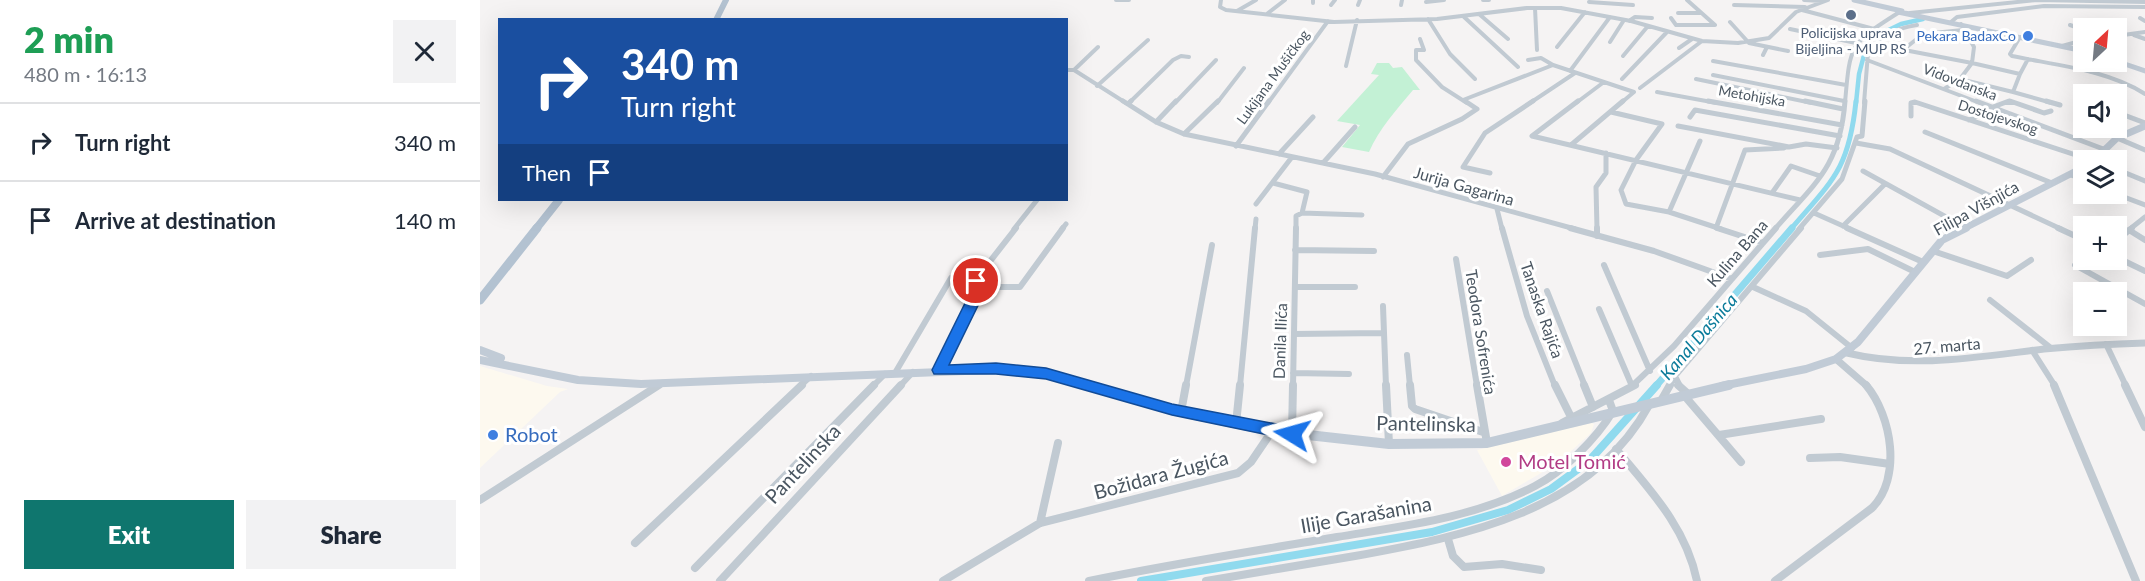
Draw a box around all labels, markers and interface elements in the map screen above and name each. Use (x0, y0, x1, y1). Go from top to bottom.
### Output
marker: Policijska uprava Bijeljina - MUP RS (1844, 8, 1858, 22)
text: 2 min (24, 17, 114, 61)
north arrow (2073, 18, 2127, 72)
map controls (2073, 18, 2127, 336)
button: close (393, 20, 456, 83)
place label: Policijska uprava Bijeljina - MUP RS (1795, 24, 1907, 57)
street label: Lukijana Mušičkog (1233, 26, 1313, 127)
place label: Pekara BadaxCo (1916, 27, 2016, 44)
marker: Pekara BadaxCo (2021, 29, 2035, 43)
text: 340 m (621, 39, 739, 89)
icon: right (522, 42, 600, 120)
street label: Vidovdanska (1921, 60, 2000, 103)
text: 480 m · 16:13 (24, 62, 147, 86)
street label: Metohijska (1717, 81, 1787, 110)
button: sound (2073, 84, 2127, 138)
text: Turn right (621, 90, 736, 123)
street label: Dostojevskog (1956, 96, 2040, 137)
icon: right (24, 126, 57, 159)
text: Turn right (75, 129, 170, 156)
text: 340 m (394, 129, 456, 156)
button: layers (2073, 150, 2127, 204)
icon: arrive (583, 156, 616, 189)
text: Then (522, 159, 571, 186)
street label: Jurija Gagarina (1412, 162, 1516, 209)
street label: Filipa Višnjića (1930, 176, 2022, 239)
icon: arrive (24, 204, 57, 237)
text: Arrive at destination (75, 207, 276, 234)
text: 140 m (394, 207, 456, 234)
street label: Kulina Bana (1702, 215, 1771, 290)
button: + (2073, 216, 2127, 270)
pin (950, 255, 1001, 306)
street label: Tanaska Rajića (1517, 259, 1568, 361)
icon: arrive (959, 264, 992, 297)
street label: Teodora Sofrenića (1462, 268, 1501, 396)
button: − (2073, 282, 2127, 336)
water label: Kanal Dašnica (1655, 289, 1742, 384)
street label: Danila Ilića (1269, 303, 1290, 379)
street label: 27. marta (1913, 333, 1981, 358)
position arrow (1260, 402, 1324, 466)
street label: Pantelinska (1376, 410, 1476, 436)
street label: Pantelinska (759, 419, 845, 508)
place label: Robot (505, 422, 558, 446)
marker: Robot (486, 428, 500, 442)
street label: Božidara Žugića (1091, 445, 1231, 504)
place label: Motel Tomić (1518, 449, 1626, 473)
marker: Motel Tomić (1499, 455, 1513, 469)
street label: Ilije Garašanina (1298, 491, 1433, 537)
button: Exit (24, 500, 234, 569)
button: Share (246, 500, 456, 569)

